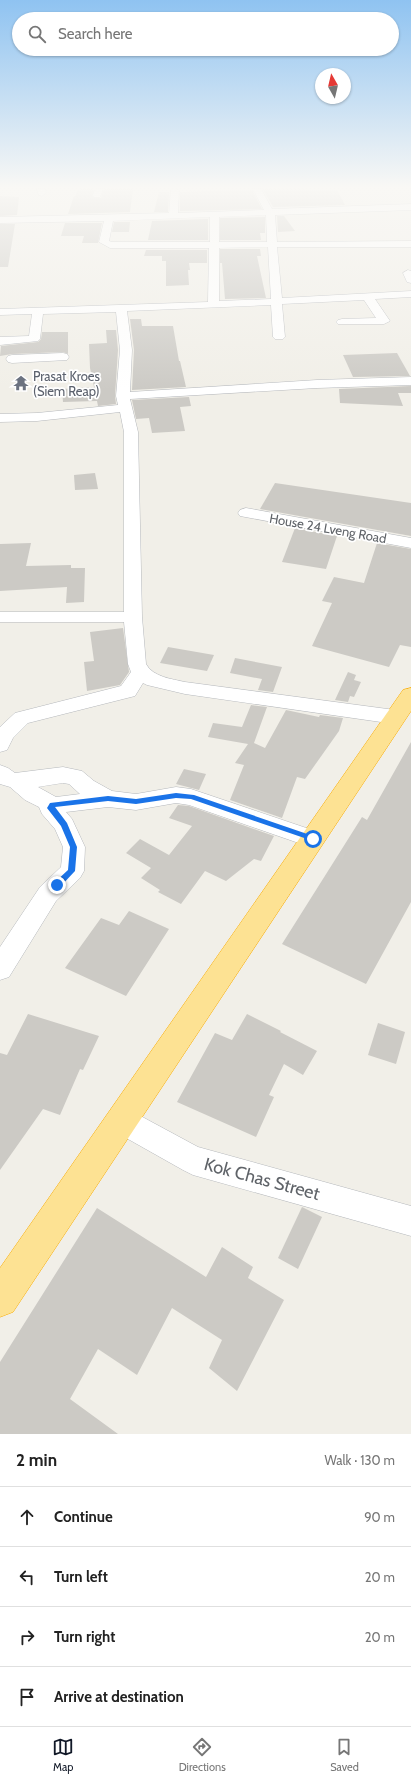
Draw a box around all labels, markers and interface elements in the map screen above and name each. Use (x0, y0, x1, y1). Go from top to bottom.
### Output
search box (12, 12, 399, 56)
icon: search (26, 23, 48, 45)
text: Search here (58, 25, 133, 43)
north arrow (315, 68, 351, 104)
place label: Prasat Kroes (Siem Reap) (33, 368, 100, 399)
temple icon: Prasat Kroes (Siem Reap) (12, 374, 30, 392)
street label: House 24 Lveng Road (268, 510, 388, 546)
route start (304, 830, 322, 848)
route end (48, 876, 66, 894)
street label: Kok Chas Street (202, 1153, 322, 1205)
text: 2 min (16, 1450, 57, 1470)
text: Walk · 130 m (324, 1452, 395, 1468)
icon: ahead (16, 1506, 38, 1528)
text: Continue (54, 1508, 113, 1526)
text: 90 m (364, 1509, 395, 1525)
icon: left (16, 1566, 38, 1588)
text: Turn left (54, 1568, 108, 1586)
text: 20 m (365, 1569, 395, 1585)
icon: right (16, 1626, 38, 1648)
text: Turn right (54, 1628, 115, 1646)
text: 20 m (365, 1629, 395, 1645)
icon: arrive (16, 1686, 38, 1708)
text: Arrive at destination (54, 1688, 184, 1706)
tab: Map (52, 1736, 74, 1774)
tab: Directions (179, 1736, 226, 1774)
tab: Saved (330, 1736, 359, 1774)

